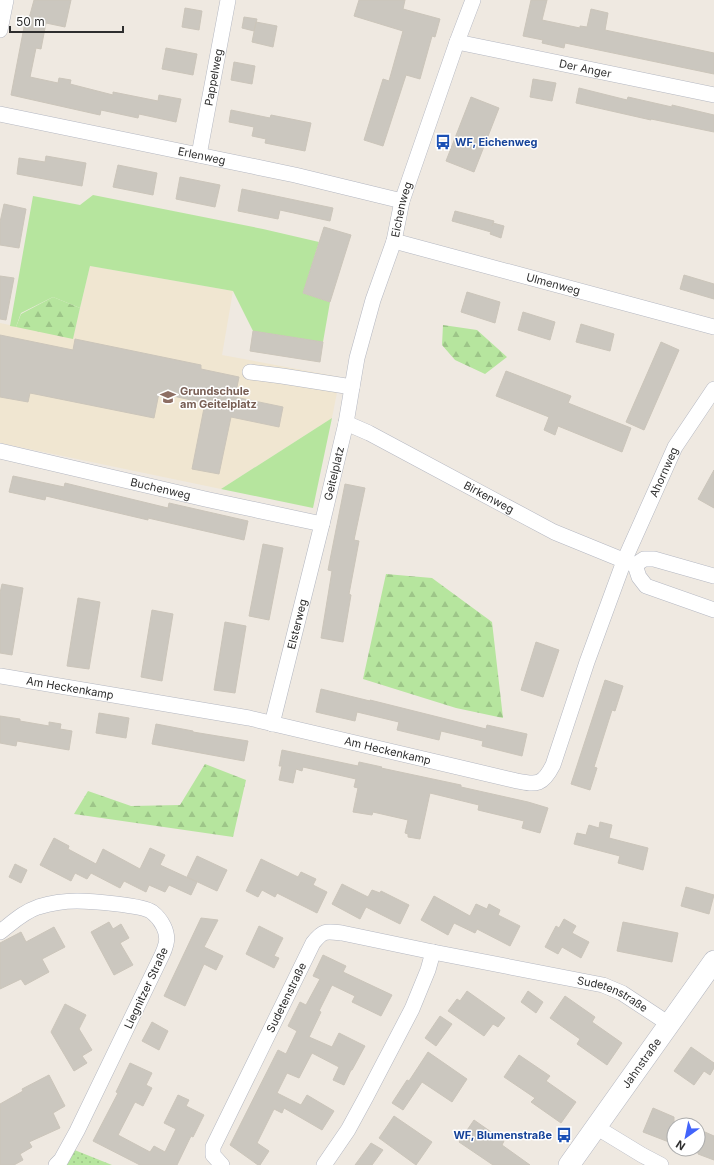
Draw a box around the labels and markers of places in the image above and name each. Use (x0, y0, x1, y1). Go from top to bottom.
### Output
bus stop icon: WF, Eichenweg (434, 133, 452, 151)
place label: WF, Eichenweg (455, 135, 538, 149)
place label: Grundschule am Geitelplatz (180, 384, 257, 411)
school or university icon: Grundschule am Geitelplatz (159, 388, 177, 406)
bus stop icon: WF, Blumenstraße (555, 1126, 573, 1144)
place label: WF, Blumenstraße (453, 1128, 552, 1142)

